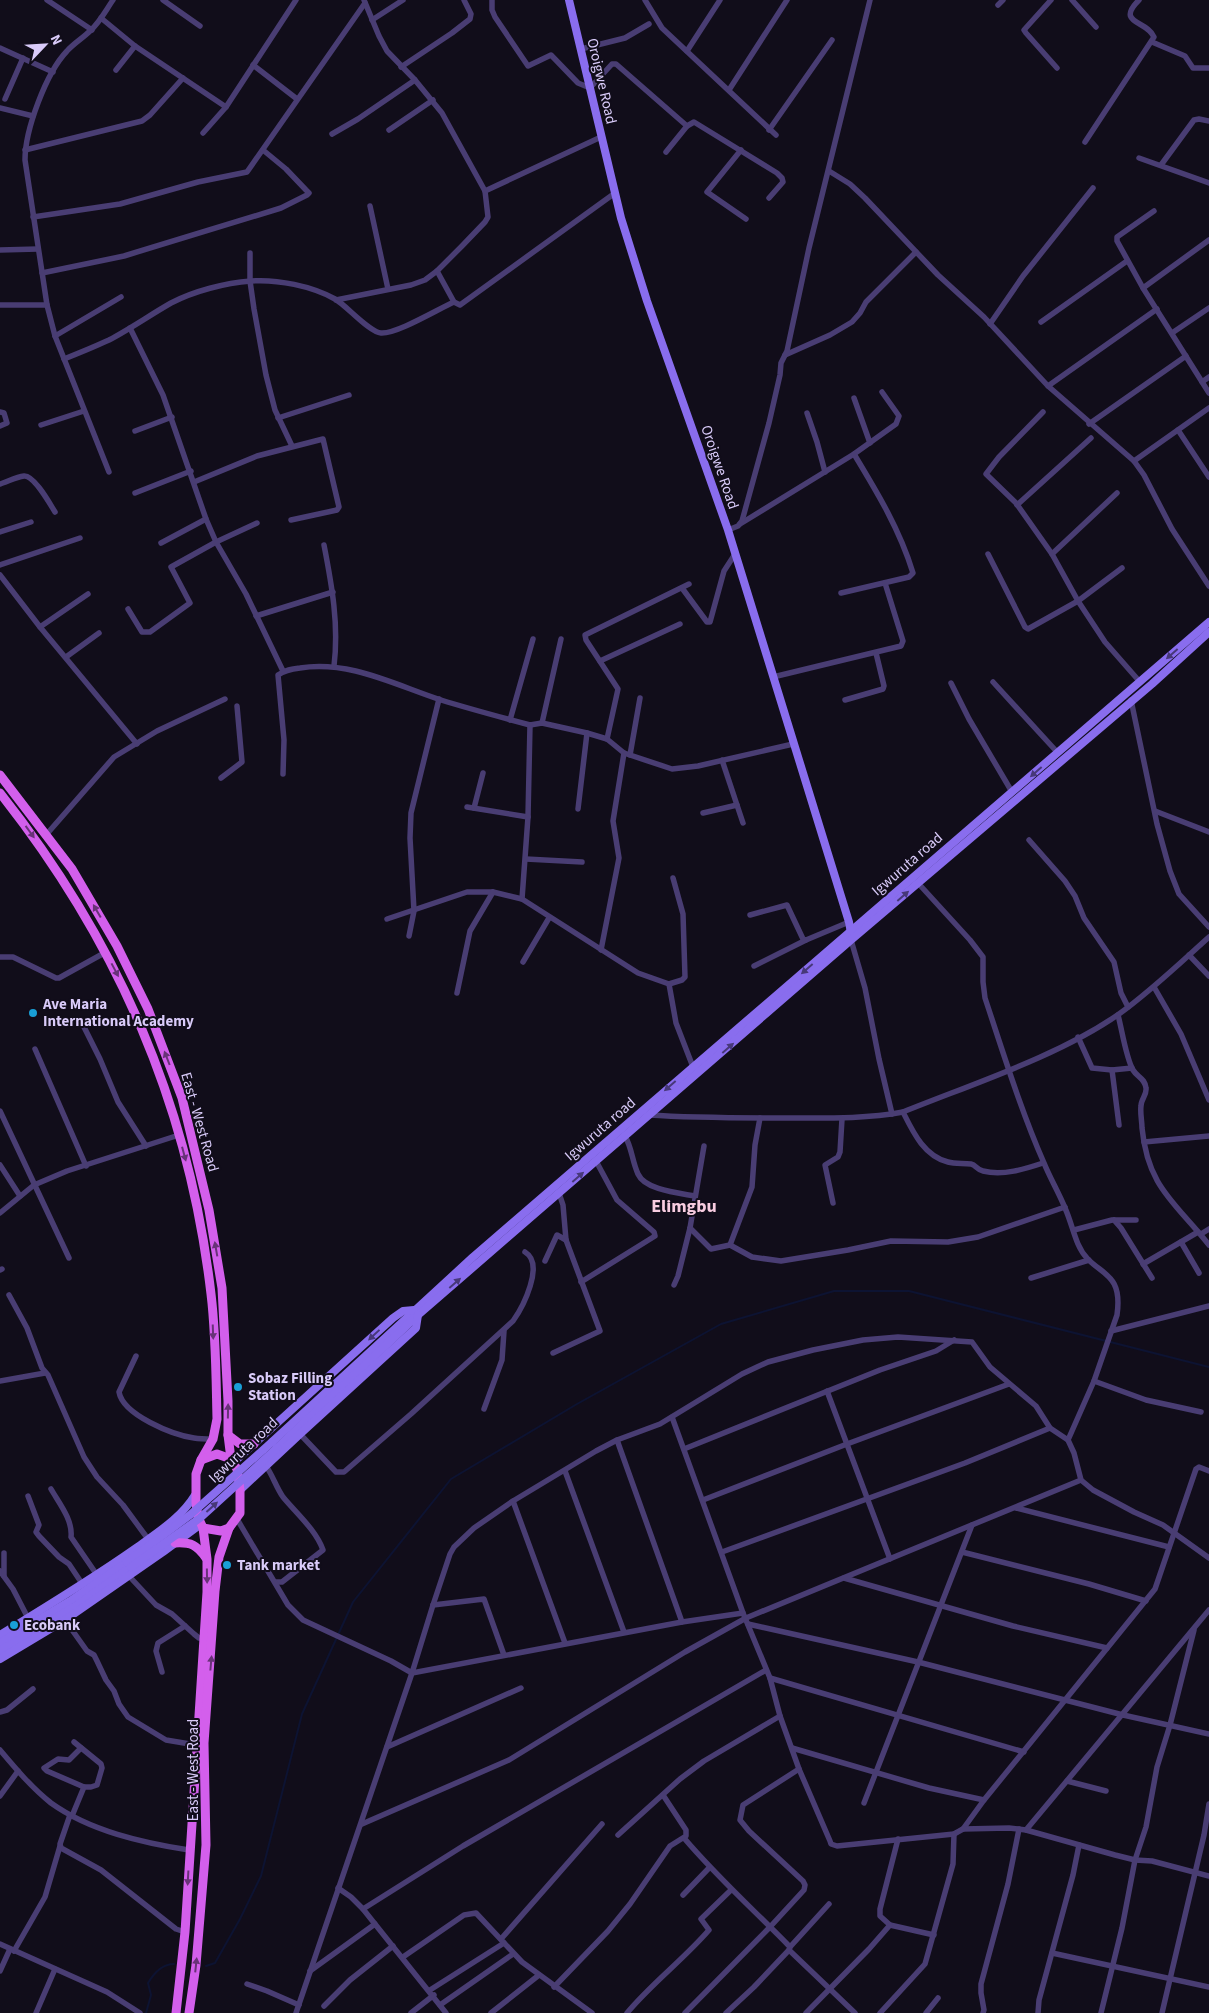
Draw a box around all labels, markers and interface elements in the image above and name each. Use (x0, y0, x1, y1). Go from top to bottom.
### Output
north arrow (20, 20, 70, 70)
text: N (45, 31, 67, 48)
street label: Oroigwe Road (581, 36, 622, 126)
street label: Oroigwe Road (695, 422, 744, 512)
one-way arrow (1167, 648, 1179, 660)
one-way arrow (1030, 766, 1043, 777)
one-way arrow (25, 825, 35, 839)
street label: Igwuruta road (867, 828, 947, 901)
one-way arrow (896, 890, 909, 901)
one-way arrow (93, 905, 102, 918)
one-way arrow (111, 963, 119, 977)
one-way arrow (801, 963, 813, 975)
place label: Ave Maria International Academy (42, 994, 194, 1032)
marker: Ave Maria International Academy (27, 1007, 39, 1019)
one-way arrow (721, 1042, 733, 1054)
one-way arrow (163, 1050, 171, 1065)
street label: East - West Road (175, 1070, 224, 1174)
one-way arrow (664, 1081, 677, 1092)
street label: Igwuruta road (560, 1093, 640, 1166)
one-way arrow (181, 1147, 189, 1162)
one-way arrow (571, 1171, 583, 1183)
district label: Elimgbu (651, 1194, 717, 1219)
one-way arrow (211, 1241, 219, 1257)
one-way arrow (449, 1278, 462, 1289)
one-way arrow (210, 1324, 218, 1340)
one-way arrow (369, 1329, 381, 1341)
place label: Sobaz Filling Station (248, 1368, 332, 1406)
marker: Sobaz Filling Station (232, 1381, 244, 1393)
one-way arrow (224, 1403, 232, 1419)
street label: Igwuruta road (204, 1413, 283, 1488)
one-way arrow (206, 1501, 218, 1513)
place label: Tank market (237, 1555, 320, 1576)
marker: Tank market (221, 1559, 233, 1571)
one-way arrow (203, 1568, 211, 1584)
place label: Ecobank (24, 1615, 81, 1636)
marker: Ecobank (8, 1619, 20, 1631)
one-way arrow (207, 1655, 215, 1671)
street label: East - West Road (183, 1719, 204, 1821)
one-way arrow (183, 1870, 191, 1886)
one-way arrow (192, 1956, 200, 1972)

